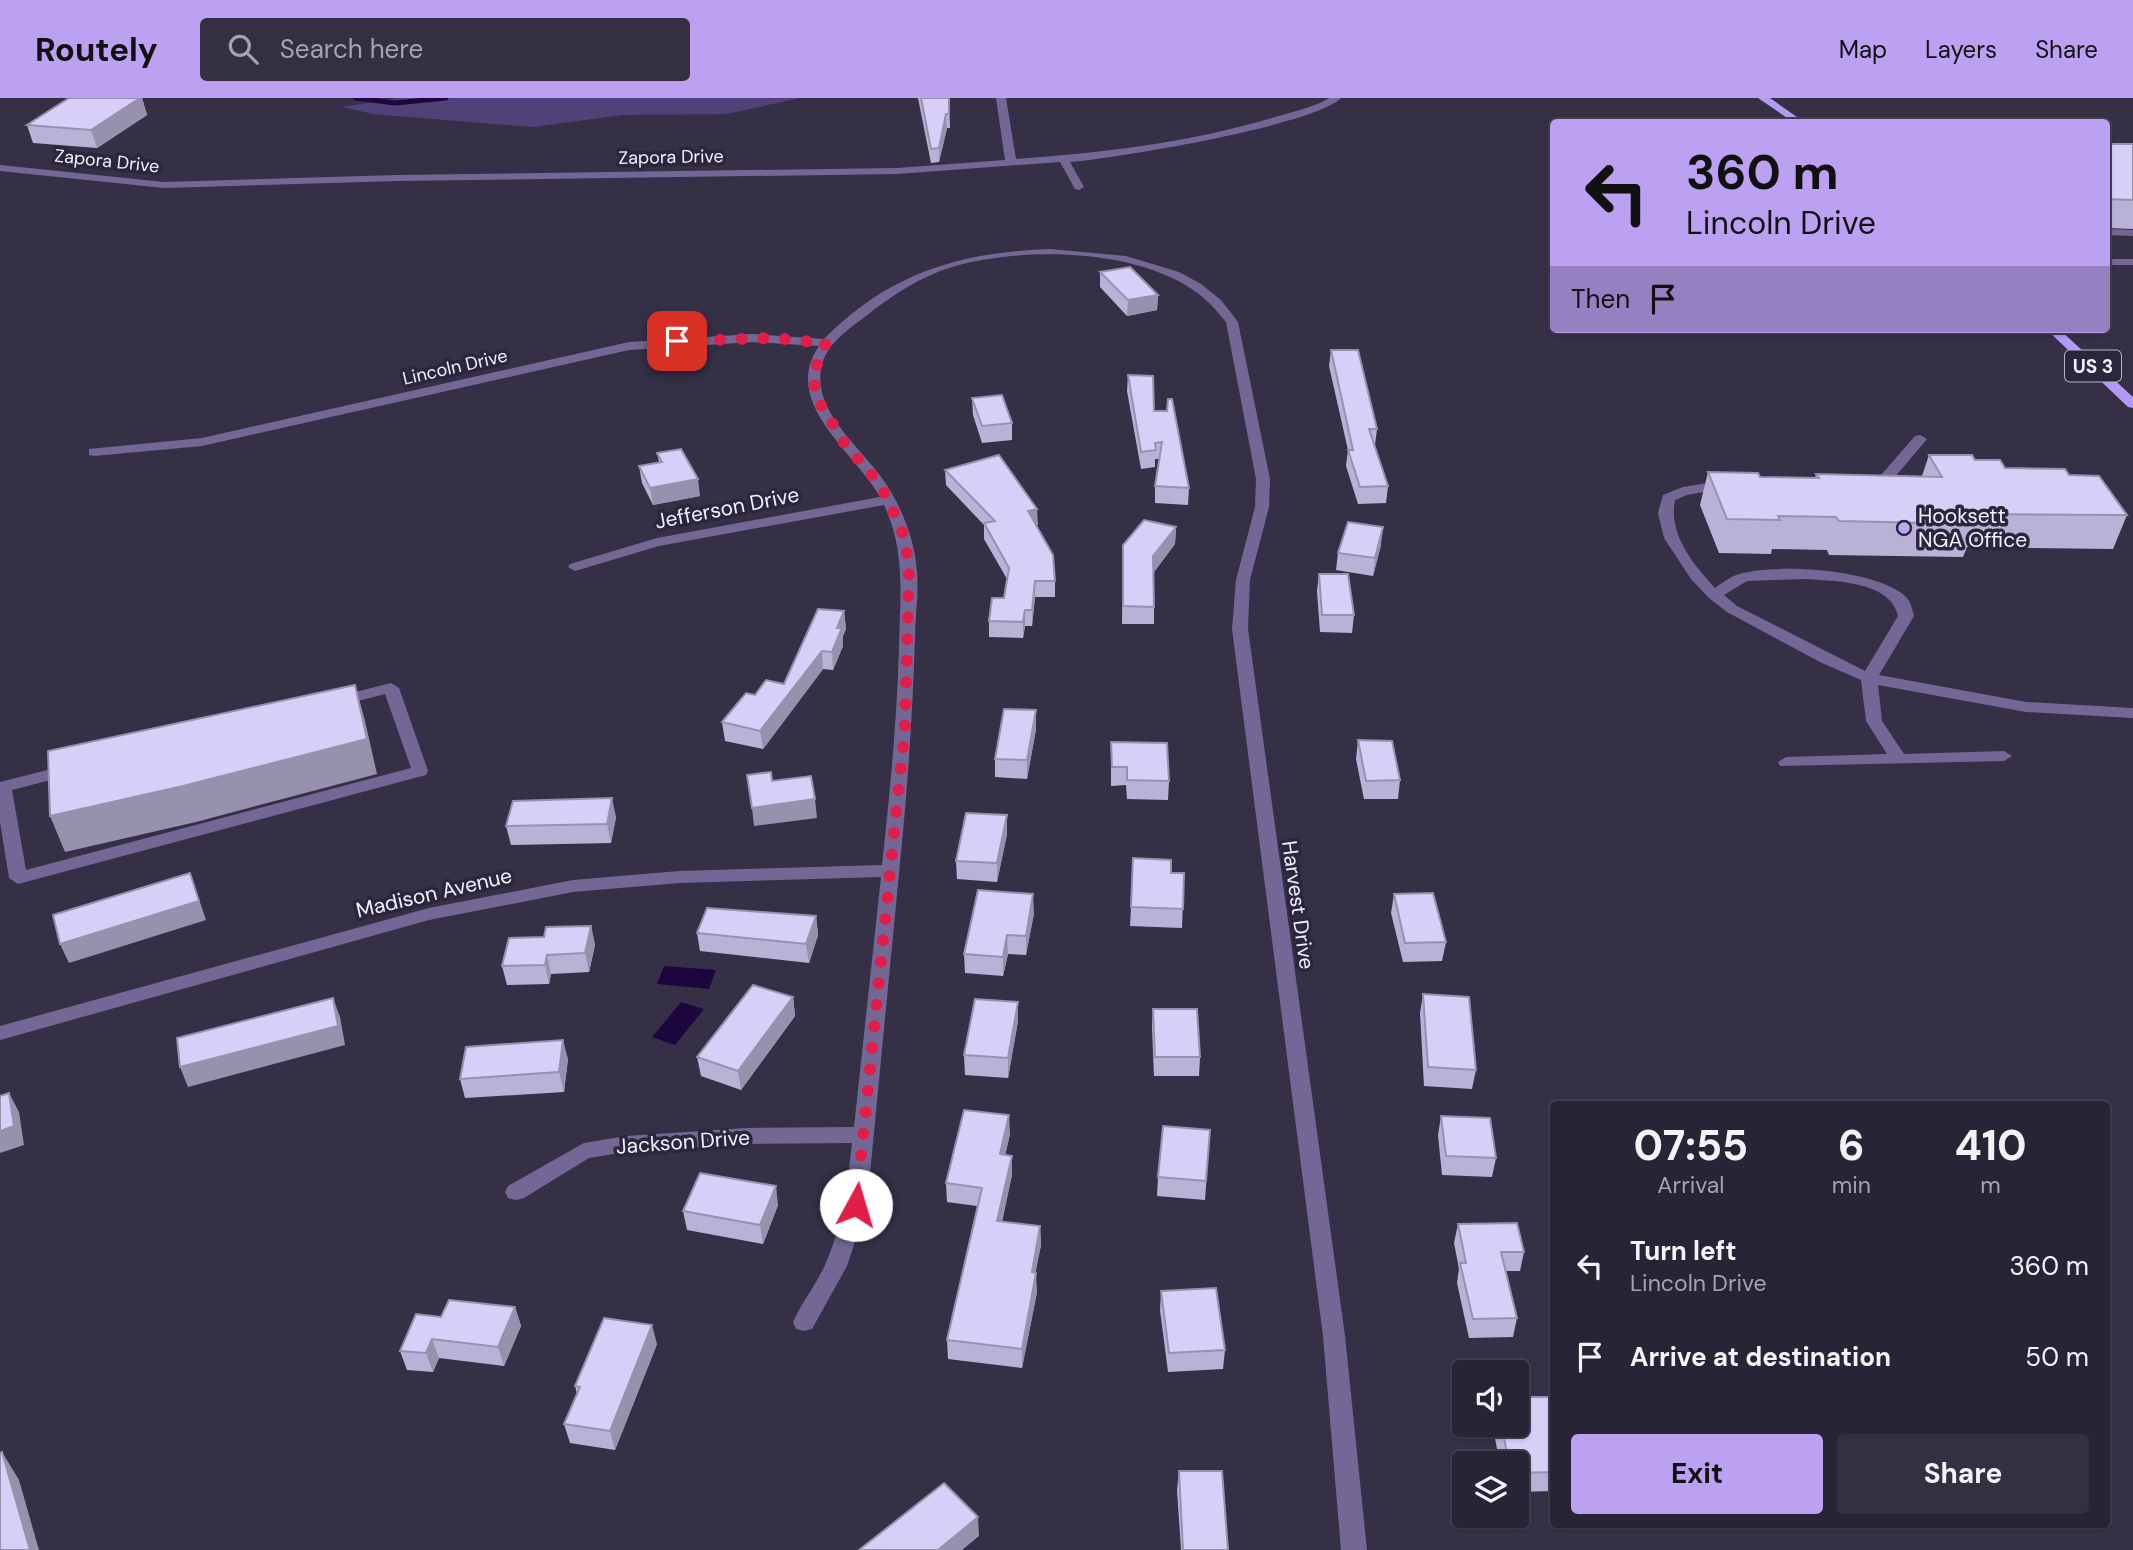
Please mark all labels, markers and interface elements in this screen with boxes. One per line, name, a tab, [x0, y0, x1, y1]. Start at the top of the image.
search box	[200, 18, 690, 81]
text: Routely	[35, 28, 158, 71]
icon: search	[224, 30, 262, 68]
text: Search here	[280, 32, 423, 66]
text: Map	[1839, 34, 1887, 65]
text: Layers	[1925, 34, 1997, 65]
text: Share	[2035, 34, 2098, 65]
text: 360 m	[1686, 140, 1839, 204]
street label: Zapora Drive	[53, 144, 161, 178]
street label: Zapora Drive	[618, 144, 724, 170]
icon: left	[1571, 147, 1662, 238]
text: Lincoln Drive	[1686, 202, 1876, 244]
icon: arrive	[1644, 280, 1682, 318]
text: Then	[1571, 282, 1630, 316]
pin	[647, 311, 707, 371]
icon: arrive	[658, 322, 696, 360]
street label: Lincoln Drive	[400, 343, 510, 391]
road number: US 3	[2065, 350, 2121, 382]
street label: Jefferson Drive	[652, 480, 802, 536]
place label: Hooksett NGA Office	[1918, 502, 2027, 554]
marker: Hooksett NGA Office	[1896, 520, 1912, 536]
street label: Harvest Drive	[1275, 839, 1321, 971]
street label: Madison Avenue	[353, 861, 515, 925]
text: 07:55	[1633, 1118, 1748, 1173]
text: 6	[1838, 1118, 1865, 1173]
text: 410	[1954, 1118, 2027, 1173]
street label: Jackson Drive	[615, 1123, 751, 1161]
position arrow	[819, 1168, 893, 1242]
text: Arrival	[1657, 1170, 1724, 1200]
text: min	[1832, 1170, 1871, 1200]
text: m	[1980, 1170, 2001, 1200]
text: Turn left	[1630, 1234, 1737, 1268]
icon: left	[1571, 1247, 1609, 1285]
text: 360 m	[2009, 1249, 2089, 1283]
text: Lincoln Drive	[1630, 1268, 1767, 1298]
icon: arrive	[1571, 1338, 1609, 1376]
text: Arrive at destination	[1630, 1340, 1891, 1374]
text: 50 m	[2025, 1340, 2089, 1374]
map controls	[1452, 1360, 1529, 1528]
button: sound	[1452, 1360, 1529, 1437]
button: Exit	[1571, 1434, 1823, 1514]
button: Share	[1837, 1434, 2089, 1514]
button: layers	[1452, 1451, 1529, 1528]

